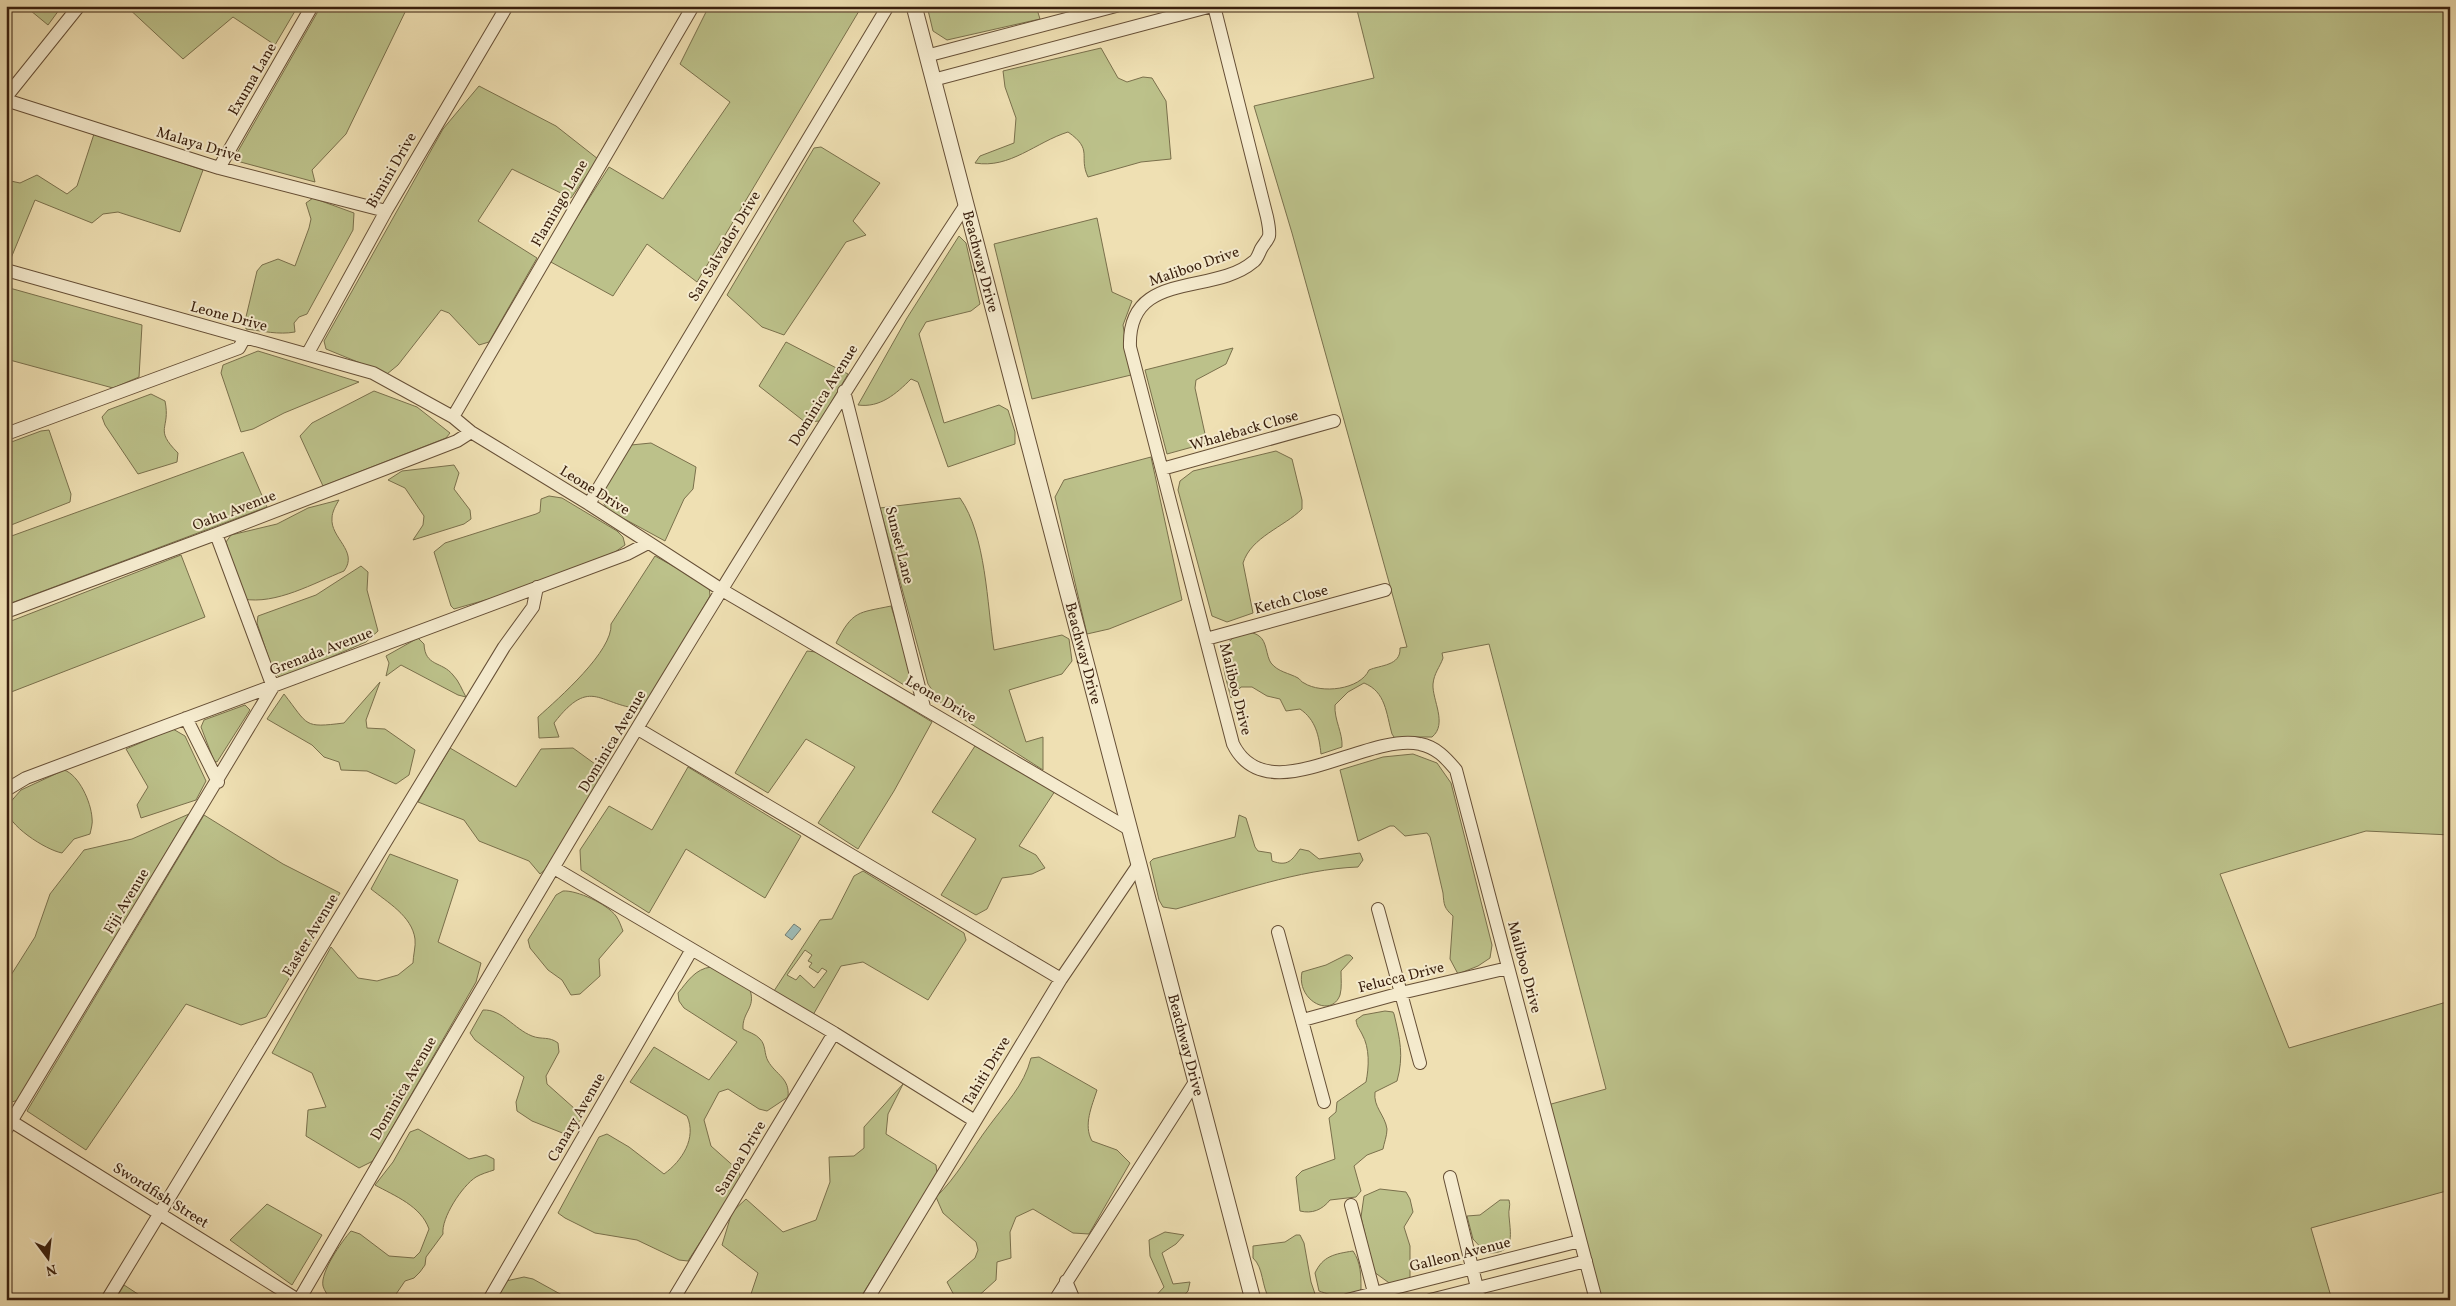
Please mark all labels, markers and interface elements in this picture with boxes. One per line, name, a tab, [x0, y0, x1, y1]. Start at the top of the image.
street label: Exuma Lane	[224, 39, 283, 120]
street label: Malaya Drive	[153, 123, 244, 168]
street label: Bimini Drive	[362, 129, 423, 213]
street label: Flamingo Lane	[527, 156, 594, 251]
street label: San Salvador Drive	[684, 187, 767, 306]
street label: Beachway Drive	[956, 208, 1003, 315]
street label: Maliboo Drive	[1147, 242, 1242, 293]
street label: Leone Drive	[188, 297, 270, 338]
street label: Dominica Avenue	[785, 341, 864, 451]
street label: Whaleback Close	[1188, 406, 1301, 457]
street label: Leone Drive	[555, 461, 633, 521]
street label: Oahu Avenue	[190, 486, 279, 537]
street label: Sunset Lane	[879, 504, 918, 586]
street label: Ketch Close	[1252, 580, 1331, 620]
street label: Beachway Drive	[1059, 600, 1106, 707]
street label: Grenada Avenue	[267, 623, 376, 682]
street label: Maliboo Drive	[1213, 641, 1256, 738]
street label: Leone Drive	[901, 671, 980, 729]
street label: Dominica Avenue	[574, 686, 652, 797]
street label: Fiji Avenue	[99, 865, 155, 939]
street label: Easter Avenue	[278, 890, 344, 981]
street label: Maliboo Drive	[1501, 919, 1546, 1016]
street label: Felucca Drive	[1356, 958, 1447, 999]
street label: Beachway Drive	[1161, 992, 1208, 1099]
street label: Dominica Avenue	[366, 1033, 443, 1144]
street label: Tahiti Drive	[958, 1033, 1016, 1111]
street label: Canary Avenue	[543, 1069, 611, 1166]
street label: Samoa Drive	[711, 1117, 772, 1200]
street label: Swordfish Street	[108, 1158, 212, 1234]
street label: Galleon Avenue	[1408, 1233, 1513, 1278]
north arrow	[22, 1234, 72, 1284]
text: N	[44, 1259, 58, 1280]

